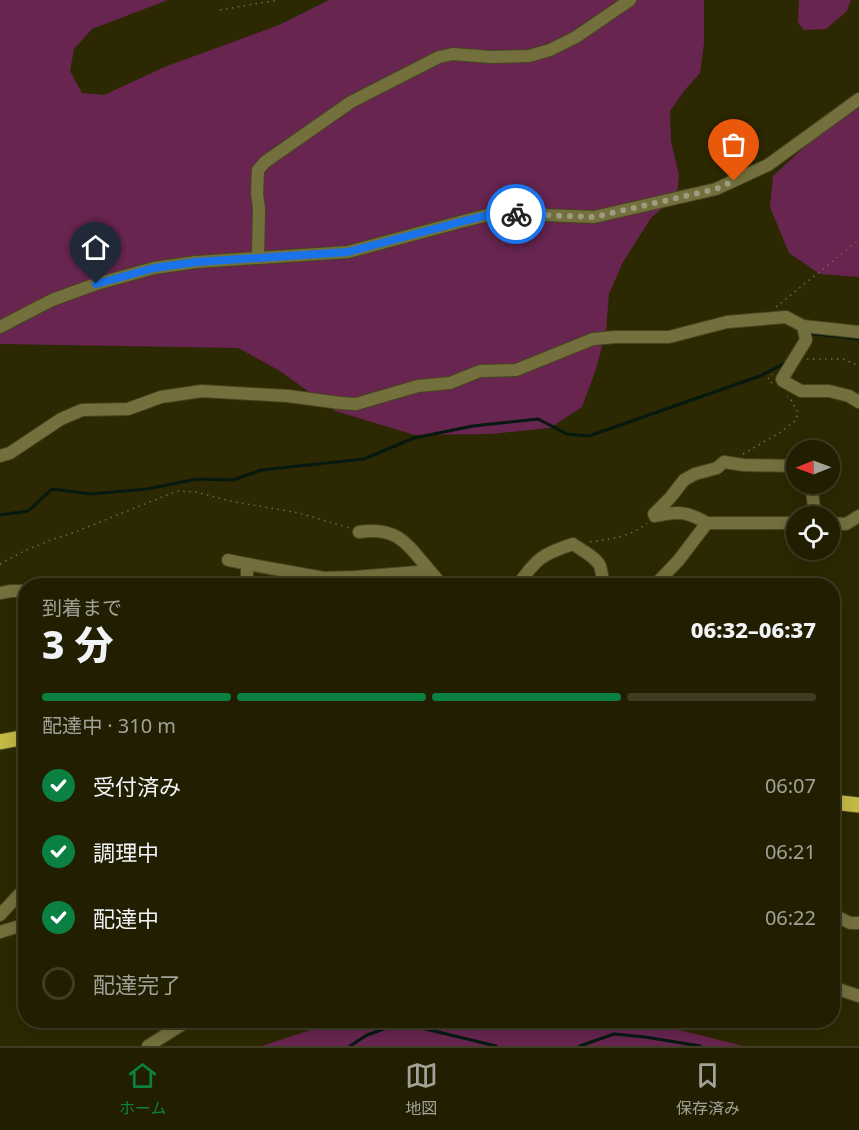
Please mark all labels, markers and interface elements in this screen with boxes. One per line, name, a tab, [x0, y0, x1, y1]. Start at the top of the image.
pin	[708, 119, 759, 181]
icon: bag	[717, 128, 750, 161]
courier	[486, 184, 546, 244]
icon: bike	[500, 198, 533, 231]
pin	[70, 222, 121, 284]
icon: home	[79, 231, 112, 264]
north arrow	[786, 440, 840, 494]
map controls	[786, 440, 840, 560]
button: locate	[786, 506, 840, 560]
text: 到着まで	[42, 594, 122, 621]
text: 06:32–06:37	[691, 614, 816, 644]
text: 3 分	[42, 617, 114, 670]
text: 配達中 · 310 m	[42, 712, 176, 739]
icon: check	[42, 769, 75, 802]
text: 受付済み	[93, 771, 181, 801]
text: 06:07	[765, 772, 816, 799]
icon: check	[42, 835, 75, 868]
text: 調理中	[93, 837, 159, 867]
text: 06:21	[765, 838, 816, 865]
icon: check	[42, 901, 75, 934]
text: 配達中	[93, 903, 159, 933]
text: 06:22	[765, 904, 816, 931]
text: 配達完了	[93, 969, 181, 999]
tab: ホーム	[119, 1059, 167, 1119]
tab: 地図	[405, 1059, 438, 1119]
tab: 保存済み	[676, 1059, 740, 1119]

